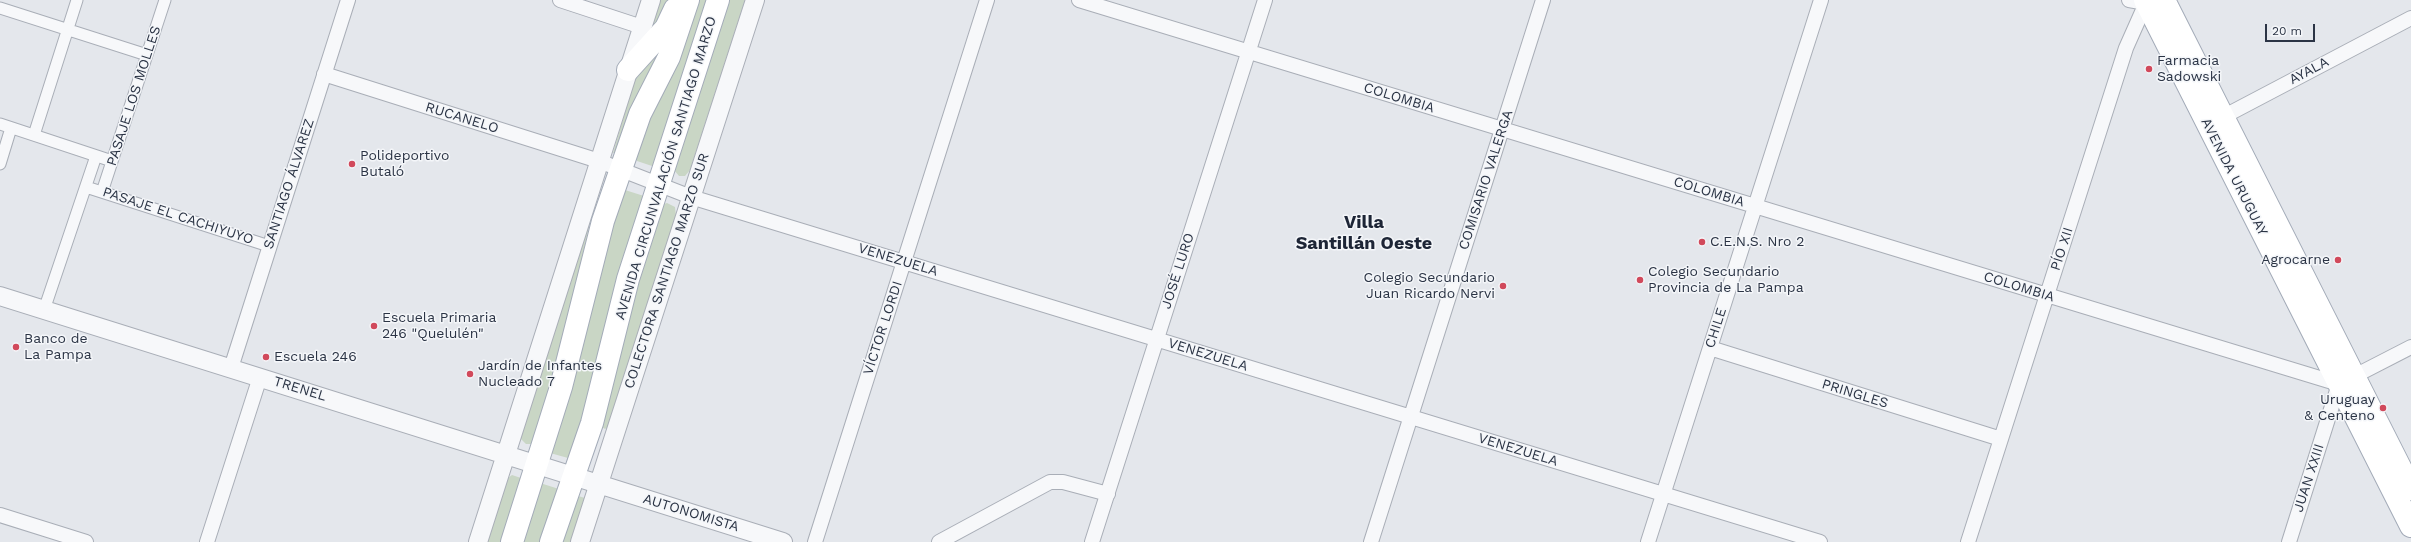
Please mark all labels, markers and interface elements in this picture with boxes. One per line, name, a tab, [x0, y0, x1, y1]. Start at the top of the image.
street label: AVENIDA CIRCUNVALACIÓN SANTIAGO MARZO	[612, 14, 720, 322]
scale bar	[2267, 16, 2317, 42]
street label: PASAJE LOS MOLLES	[103, 24, 165, 168]
text: 20 m	[2272, 24, 2302, 38]
place label: Farmacia Sadowski	[2157, 53, 2221, 86]
street label: AYALA	[2286, 54, 2332, 88]
marker: Farmacia Sadowski	[2144, 64, 2154, 74]
street label: COLOMBIA	[1362, 79, 1436, 117]
street label: RUCANELO	[423, 99, 501, 137]
street label: COMISARIO VALERGA	[1455, 108, 1517, 252]
street label: AVENIDA URUGUAY	[2197, 115, 2271, 239]
street label: SANTIAGO ÁLVAREZ	[260, 117, 318, 251]
place label: Polideportivo Butaló	[360, 148, 449, 180]
street label: COLECTORA SANTIAGO MARZO SUR	[621, 151, 713, 391]
marker: Polideportivo Butaló	[347, 159, 357, 169]
street label: COLOMBIA	[1672, 173, 1746, 211]
street label: PASAJE EL CACHIYUYO	[101, 184, 255, 248]
district label: Villa Santillán Oeste	[1296, 212, 1432, 254]
street label: PÍO XII	[2047, 225, 2077, 273]
street label: JOSÉ LURO	[1158, 231, 1198, 311]
place label: C.E.N.S. Nro 2	[1710, 234, 1804, 250]
marker: C.E.N.S. Nro 2	[1697, 237, 1707, 247]
street label: VENEZUELA	[856, 240, 940, 280]
place label: Agrocarne	[2261, 252, 2330, 268]
marker: Agrocarne	[2333, 255, 2343, 265]
place label: Colegio Secundario Provincia de La Pampa	[1648, 264, 1804, 296]
street label: COLOMBIA	[1982, 268, 2056, 306]
place label: Colegio Secundario Juan Ricardo Nervi	[1364, 270, 1495, 302]
marker: Colegio Secundario Provincia de La Pampa	[1635, 275, 1645, 285]
street label: VÍCTOR LORDI	[860, 279, 906, 377]
marker: Colegio Secundario Juan Ricardo Nervi	[1498, 281, 1508, 291]
street label: CHILE	[1702, 306, 1730, 350]
place label: Escuela Primaria 246 "Quelulén"	[382, 310, 496, 342]
marker: Escuela Primaria 246 "Quelulén"	[369, 321, 379, 331]
place label: Banco de La Pampa	[24, 331, 92, 364]
street label: VENEZUELA	[1166, 335, 1250, 375]
marker: Banco de La Pampa	[11, 342, 21, 352]
place label: Escuela 246	[274, 349, 357, 365]
marker: Escuela 246	[261, 352, 271, 362]
place label: Jardín de Infantes Nucleado 7	[478, 358, 602, 390]
marker: Jardín de Infantes Nucleado 7	[465, 369, 475, 379]
street label: TRENEL	[272, 373, 328, 405]
street label: PRINGLES	[1820, 376, 1890, 412]
place label: Uruguay & Centeno	[2304, 392, 2375, 424]
marker: Uruguay & Centeno	[2378, 403, 2388, 413]
street label: VENEZUELA	[1476, 430, 1560, 470]
street label: JUAN XXIII	[2290, 442, 2328, 514]
street label: AUTONOMISTA	[641, 490, 741, 536]

